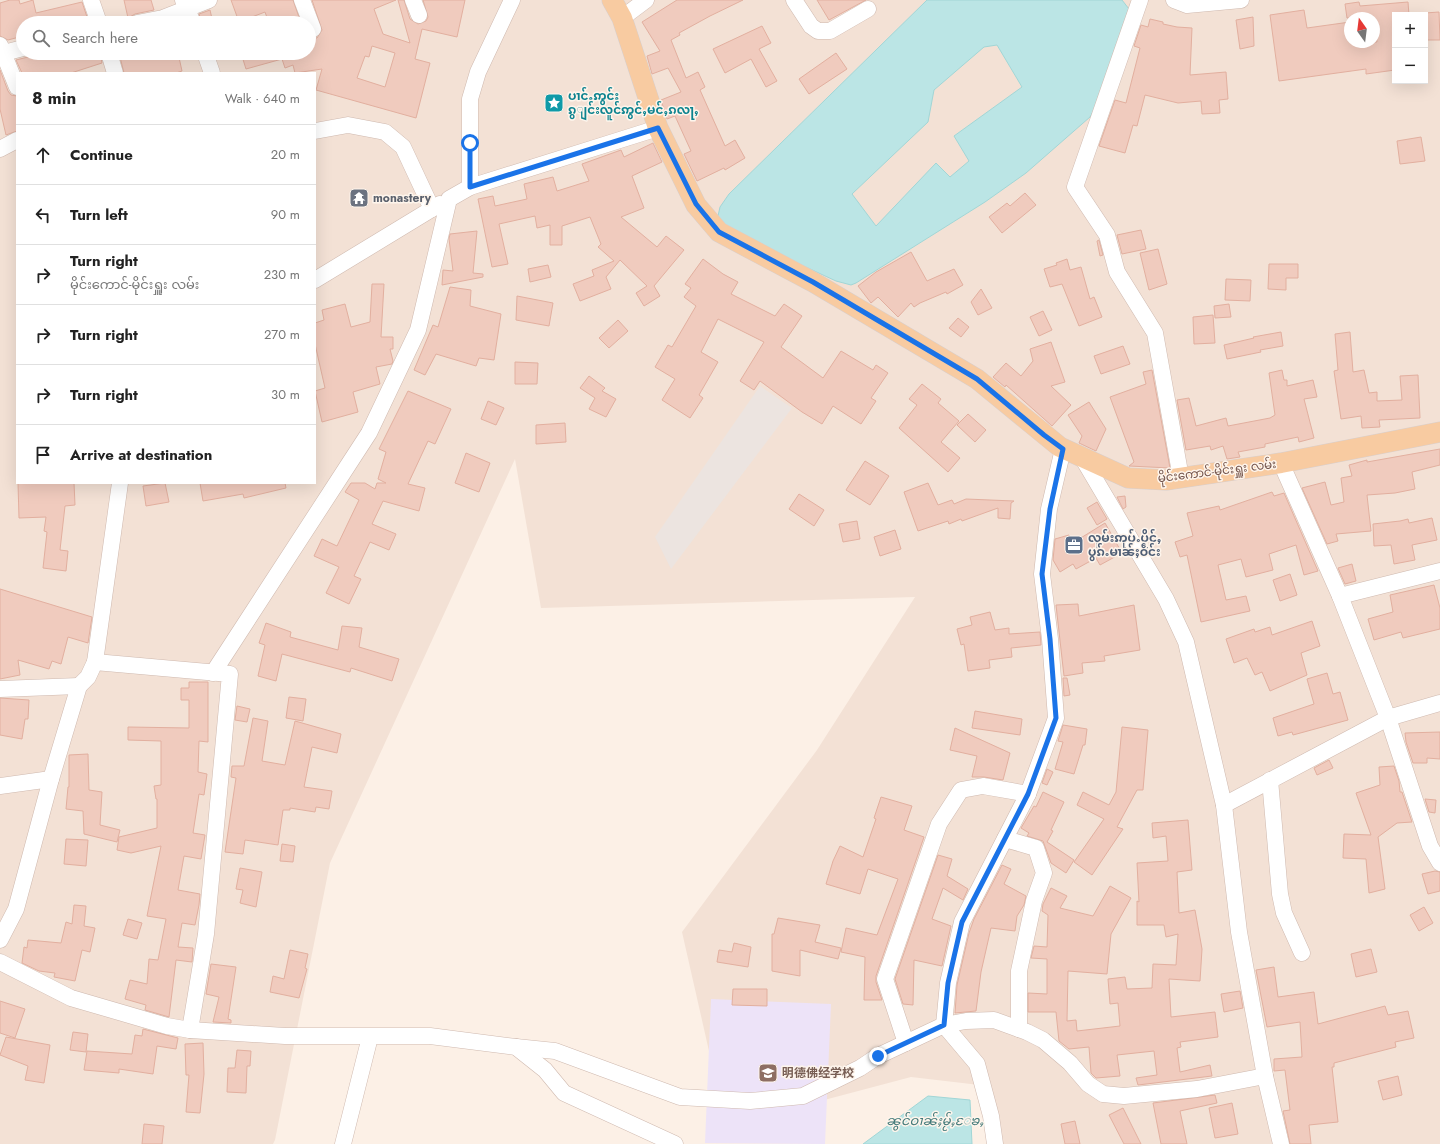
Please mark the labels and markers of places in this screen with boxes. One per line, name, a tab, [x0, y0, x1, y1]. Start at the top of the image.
place label: ပၢင်ႇဢွင်ႈ ၵွျင်းလူင်ဢွင်ႇမင်ႇၵလႃႇ	[568, 86, 699, 121]
place icon: ပၢင်ႇဢွင်ႈ ၵွျင်းလူင်ဢွင်ႇမင်ႇၵလႃႇ	[543, 92, 565, 114]
temple icon: monastery	[348, 187, 370, 209]
place label: monastery	[373, 189, 432, 207]
place label: လုမ်းဢုပ်ႉပိူင်ႇ ပွၵ်ႉမၢၼ်ႈဝဵင်း	[1088, 528, 1162, 562]
office icon: လုမ်းဢုပ်ႉပိူင်ႇ ပွၵ်ႉမၢၼ်ႈဝဵင်း	[1063, 534, 1085, 556]
school or university icon: 明德佛经学校	[757, 1062, 779, 1084]
place label: 明德佛经学校	[782, 1064, 854, 1082]

